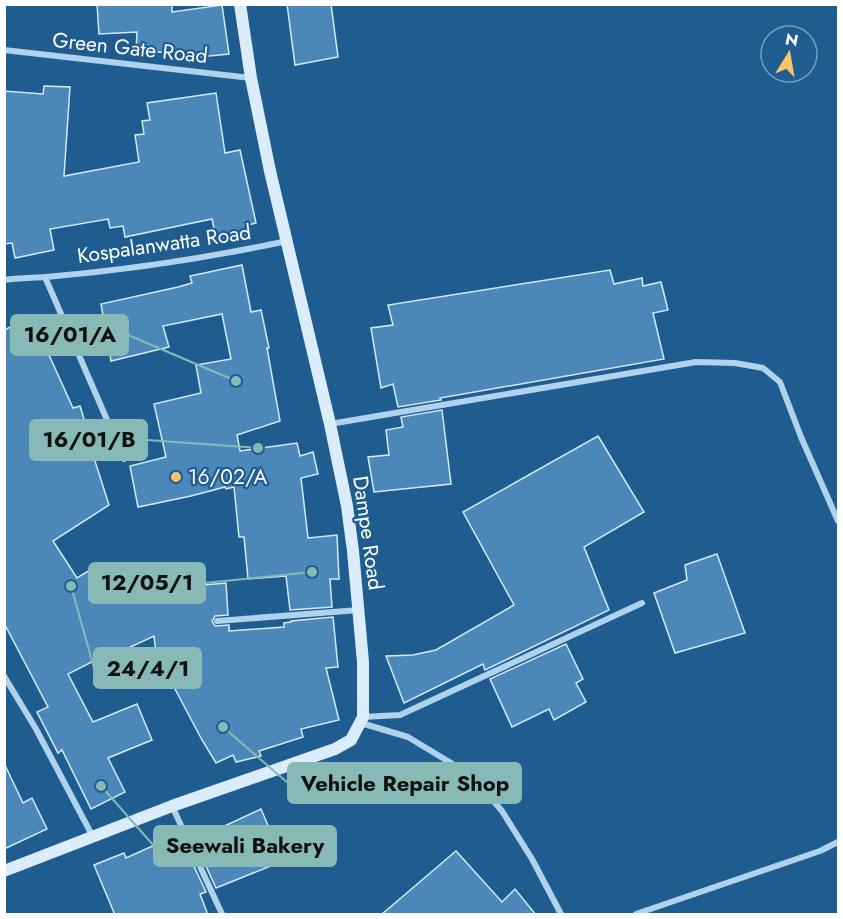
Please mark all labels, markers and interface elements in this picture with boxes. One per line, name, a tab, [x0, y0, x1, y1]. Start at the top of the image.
north arrow	[759, 24, 819, 84]
street label: Green Gate Road	[51, 25, 209, 71]
text: N	[783, 27, 800, 52]
street label: Kospalanwatta Road	[75, 217, 253, 271]
callout: 16/01/A	[11, 315, 128, 355]
text: 16/01/A	[24, 318, 117, 350]
callout: 16/01/B	[30, 420, 147, 460]
text: 16/01/B	[42, 423, 136, 455]
place label: 16/02/A	[188, 462, 268, 492]
marker: 16/02/A	[169, 470, 183, 484]
street label: Dampe Road	[345, 474, 391, 592]
callout: 12/05/1	[89, 563, 205, 603]
text: 12/05/1	[101, 566, 193, 598]
callout: 24/4/1	[94, 648, 201, 688]
text: 24/4/1	[106, 652, 190, 684]
callout: Vehicle Repair Shop	[288, 763, 521, 803]
text: Vehicle Repair Shop	[300, 767, 509, 799]
callout: Seewali Bakery	[154, 826, 336, 866]
text: Seewali Bakery	[166, 829, 325, 861]

